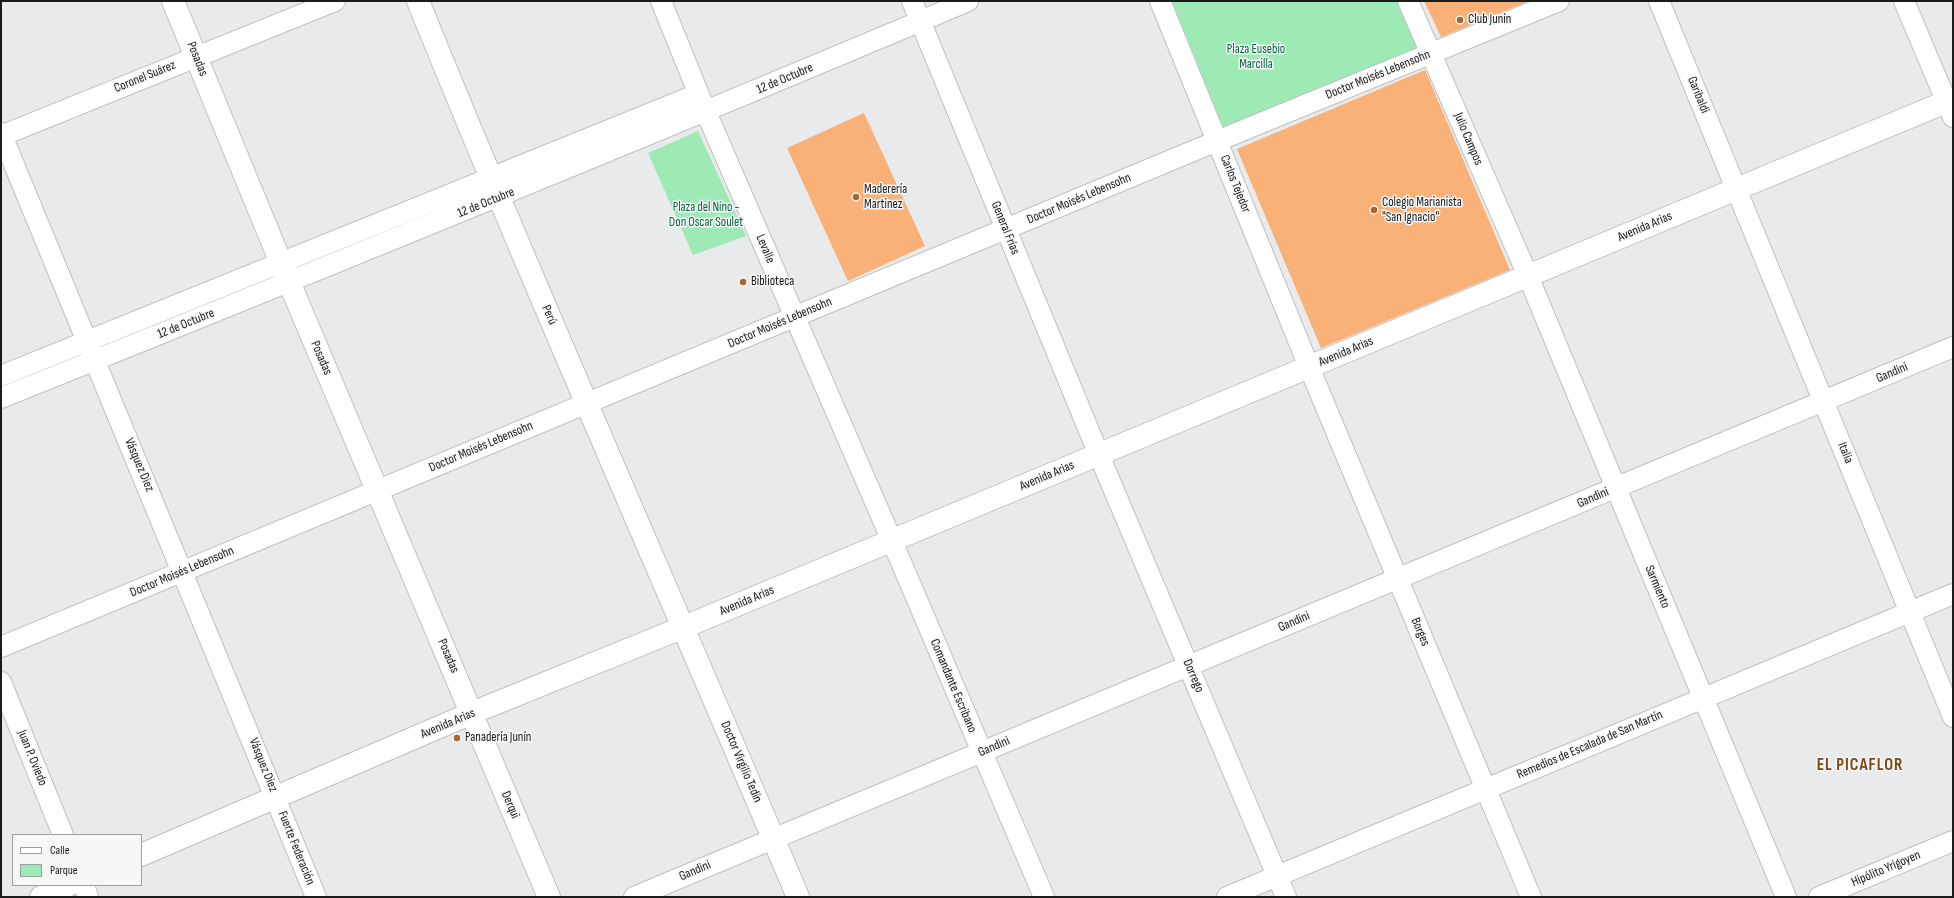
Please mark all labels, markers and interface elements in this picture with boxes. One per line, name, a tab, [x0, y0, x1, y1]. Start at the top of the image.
place label: Club Junín	[1468, 12, 1511, 28]
marker: Club Junín	[1455, 15, 1465, 25]
street label: Posadas	[183, 40, 211, 78]
park label: Plaza Eusebio Marcilla	[1227, 42, 1285, 73]
street label: Doctor Moisés Lebensohn	[1323, 47, 1433, 103]
street label: Coronel Suárez	[112, 58, 178, 96]
street label: 12 de Octubre	[754, 60, 816, 98]
street label: Garibaldi	[1684, 74, 1712, 116]
street label: Julio Campos	[1450, 110, 1486, 168]
street label: Carlos Tejedor	[1216, 153, 1254, 215]
street label: Doctor Moisés Lebensohn	[1025, 170, 1133, 228]
place label: Maderería Martinez	[864, 182, 907, 213]
street label: 12 de Octubre	[455, 185, 517, 221]
marker: Maderería Martinez	[851, 192, 861, 202]
place label: Colegio Marianista "San Ignacio"	[1382, 195, 1462, 226]
street label: General Frías	[987, 199, 1023, 257]
park label: Plaza del Nino - Don Oscar Soulet	[669, 200, 743, 231]
marker: Colegio Marianista "San Ignacio"	[1369, 205, 1379, 215]
street label: Avenida Arias	[1615, 209, 1675, 245]
street label: Levalle	[752, 232, 778, 266]
place label: Biblioteca	[751, 274, 794, 290]
marker: Biblioteca	[738, 277, 748, 287]
street label: Doctor Moisés Lebensohn	[726, 294, 834, 352]
street label: Perú	[538, 303, 560, 327]
street label: 12 de Octubre	[155, 306, 217, 342]
street label: Avenida Arias	[1316, 334, 1376, 370]
street label: Posadas	[307, 339, 335, 377]
street label: Gandini	[1874, 359, 1910, 387]
street label: Doctor Moisés Lebensohn	[427, 418, 535, 476]
street label: Vásquez Diez	[121, 436, 157, 494]
street label: Italia	[1834, 440, 1856, 466]
street label: Avenida Arias	[1017, 458, 1077, 494]
street label: Gandini	[1575, 484, 1611, 512]
street label: Doctor Moisés Lebensohn	[128, 543, 236, 601]
street label: Sarmiento	[1641, 563, 1673, 611]
street label: Avenida Arias	[717, 583, 777, 619]
street label: Gandini	[1276, 608, 1312, 636]
street label: Borges	[1407, 615, 1433, 649]
street label: Posadas	[434, 637, 462, 675]
street label: Comandante Escribano	[926, 637, 980, 735]
street label: Dorrego	[1179, 657, 1207, 695]
street label: Avenida Arias	[418, 706, 478, 742]
street label: Remedios de Escalada de San Martín	[1515, 707, 1665, 783]
street label: Doctor Virgilio Tedín	[717, 719, 765, 805]
street label: Juan P. Oviedo	[14, 728, 50, 788]
place label: Panadería Junín	[465, 730, 531, 746]
marker: Panadería Junín	[452, 733, 462, 743]
street label: Gandini	[976, 733, 1012, 761]
street label: Vásquez Diez	[245, 736, 281, 794]
district label: EL PICAFLOR	[1817, 756, 1903, 776]
street label: Derqui	[497, 789, 523, 821]
street label: Fuerte Federación	[274, 809, 318, 887]
legend	[12, 834, 142, 886]
text: Calle	[50, 843, 70, 858]
street label: Hipólito Yrigoyen	[1849, 847, 1923, 891]
street label: Gandini	[677, 857, 713, 885]
text: Parque	[50, 863, 78, 878]

